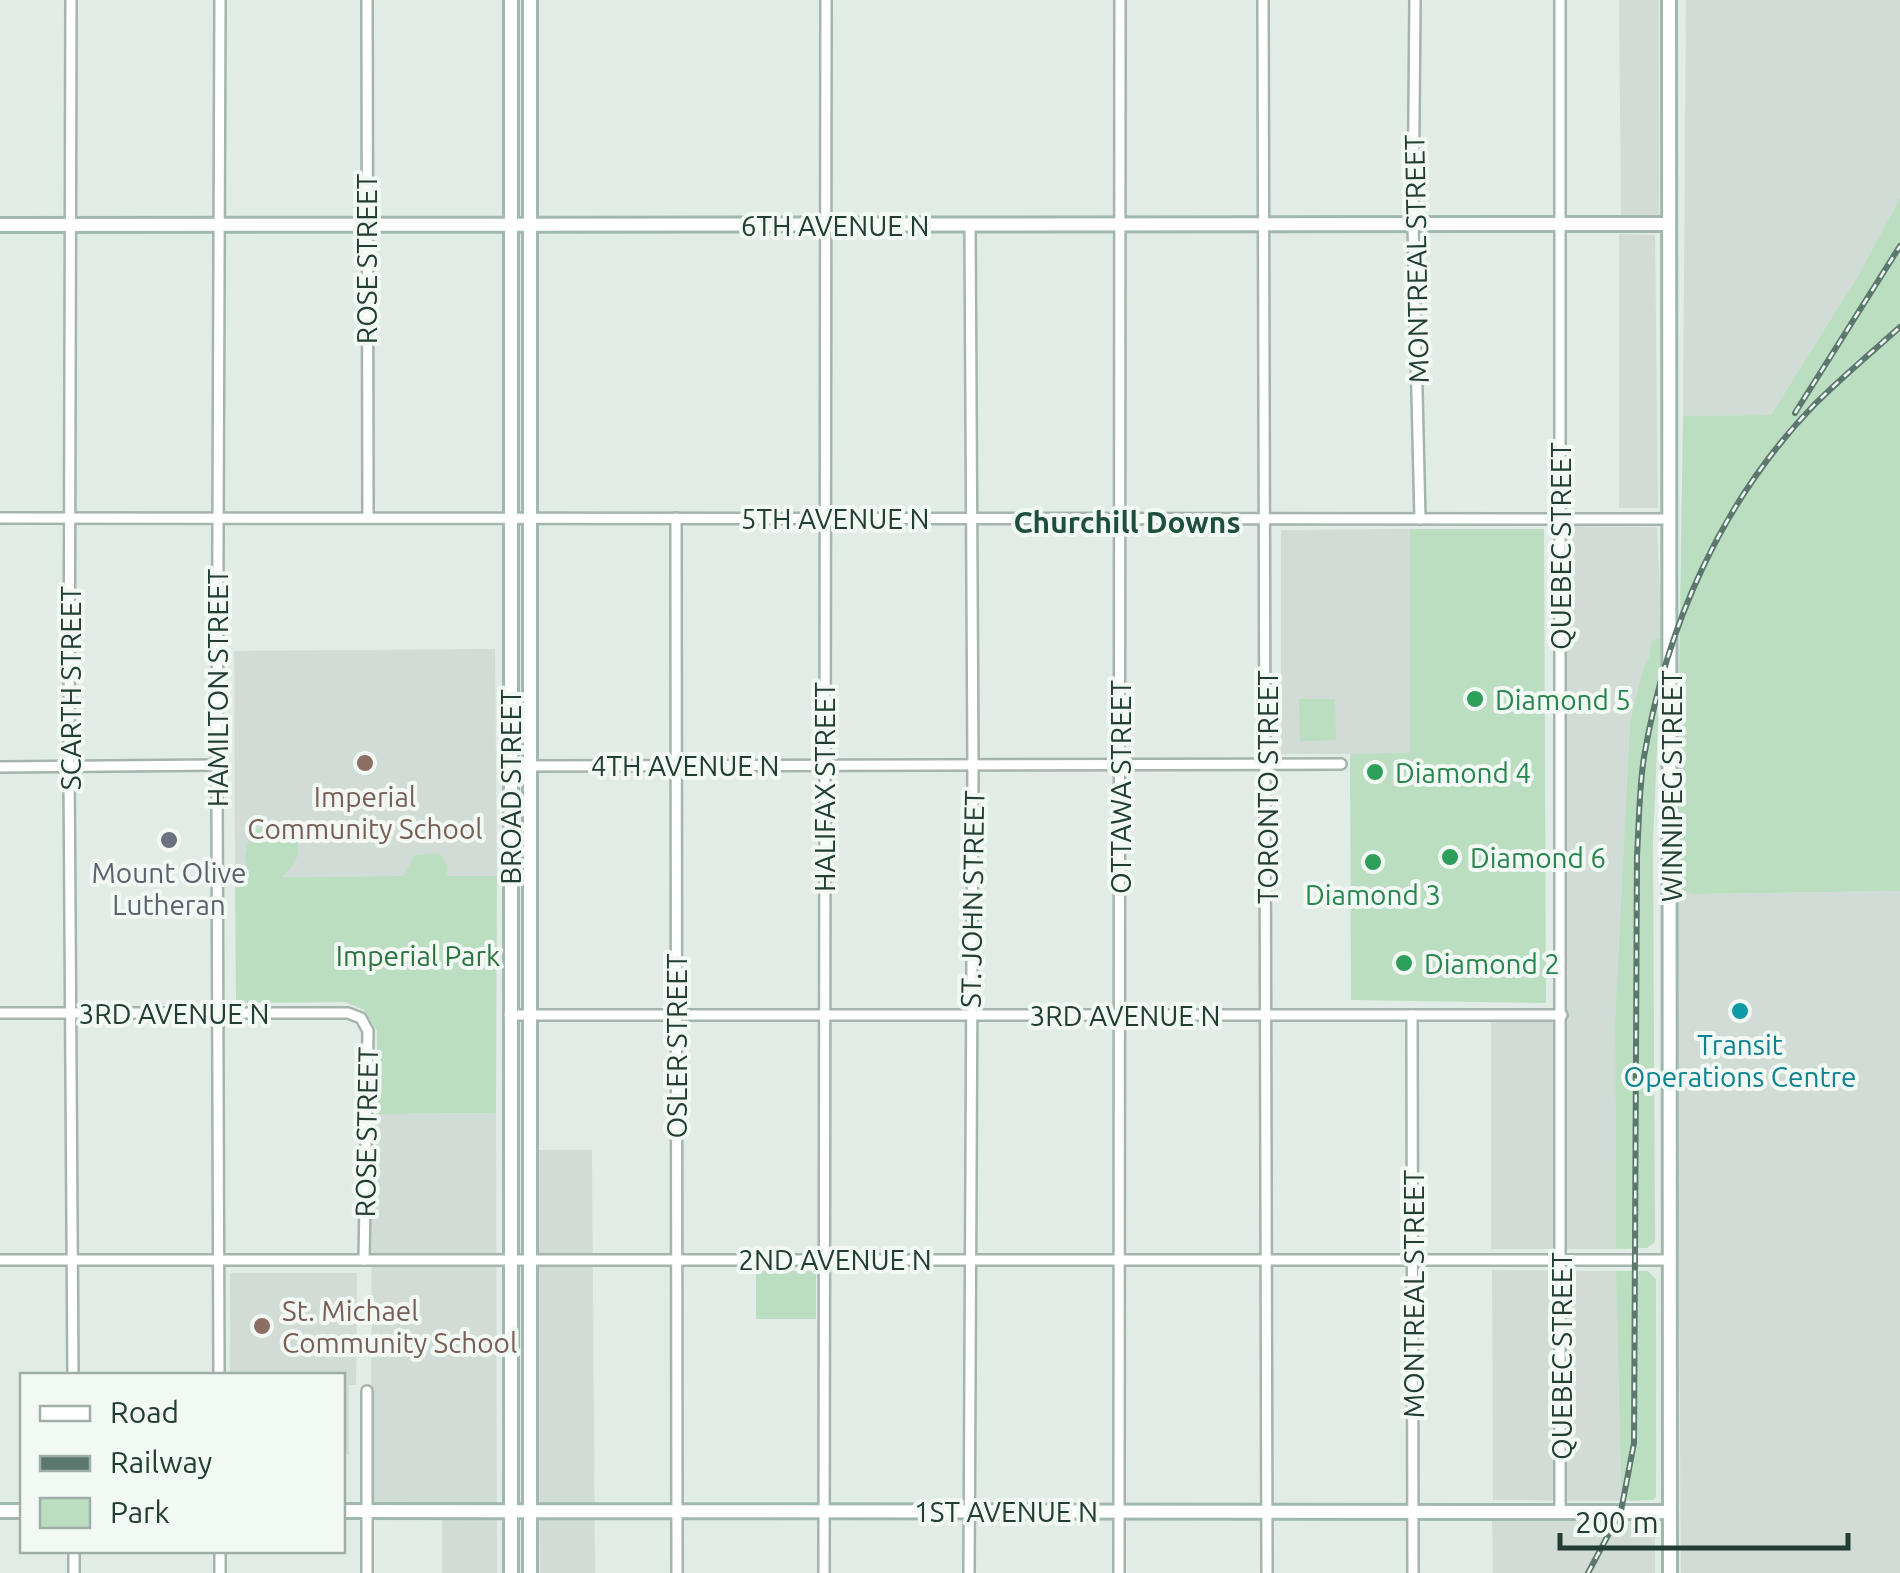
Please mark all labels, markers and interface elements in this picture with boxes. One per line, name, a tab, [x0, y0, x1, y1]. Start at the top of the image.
street label: MONTREAL STREET	[1398, 134, 1434, 384]
street label: ROSE STREET	[351, 173, 382, 344]
street label: 6TH AVENUE N	[741, 210, 929, 241]
street label: QUEBEC STREET	[1545, 442, 1576, 650]
street label: 5TH AVENUE N	[741, 503, 929, 534]
district label: Churchill Downs	[1013, 505, 1241, 539]
street label: HAMILTON STREET	[202, 568, 233, 807]
street label: SCARTH STREET	[55, 585, 86, 790]
street label: TORONTO STREET	[1252, 670, 1283, 904]
street label: WINNIPEG STREET	[1656, 670, 1687, 902]
street label: OTTAWA STREET	[1105, 679, 1136, 894]
street label: HALIFAX STREET	[809, 682, 840, 892]
place label: Diamond 5	[1495, 684, 1631, 715]
marker: Diamond 5	[1464, 688, 1486, 710]
street label: BROAD STREET	[495, 689, 526, 885]
street label: 4TH AVENUE N	[591, 750, 779, 781]
marker: Imperial Community School	[354, 752, 376, 774]
place label: Diamond 4	[1395, 757, 1531, 788]
marker: Diamond 4	[1364, 761, 1386, 783]
place label: Imperial Community School	[247, 781, 483, 844]
street label: ST. JOHN STREET	[955, 789, 989, 1008]
marker: Mount Olive Lutheran	[158, 829, 180, 851]
place label: Diamond 6	[1470, 842, 1606, 873]
marker: Diamond 6	[1439, 846, 1461, 868]
marker: Diamond 3	[1362, 851, 1384, 873]
place label: Mount Olive Lutheran	[92, 857, 246, 920]
place label: Diamond 3	[1305, 879, 1441, 910]
park label: Imperial Park	[336, 940, 500, 971]
place label: Diamond 2	[1424, 948, 1560, 979]
marker: Diamond 2	[1393, 952, 1415, 974]
street label: OSLER STREET	[661, 953, 692, 1138]
street label: 3RD AVENUE N	[79, 998, 269, 1029]
street label: 3RD AVENUE N	[1030, 1000, 1220, 1031]
marker: Transit Operations Centre	[1729, 1000, 1751, 1022]
place label: Transit Operations Centre	[1624, 1029, 1856, 1092]
street label: ROSE STREET	[349, 1046, 383, 1218]
street label: MONTREAL STREET	[1398, 1169, 1429, 1418]
street label: 2ND AVENUE N	[738, 1244, 932, 1275]
street label: QUEBEC STREET	[1546, 1252, 1577, 1460]
place label: St. Michael Community School	[282, 1295, 517, 1358]
marker: St. Michael Community School	[251, 1315, 273, 1337]
legend	[20, 1373, 345, 1553]
text: Road	[110, 1395, 179, 1429]
text: Railway	[110, 1445, 212, 1479]
scale bar	[1560, 1488, 1848, 1550]
text: Park	[110, 1495, 170, 1529]
street label: 1ST AVENUE N	[914, 1496, 1098, 1527]
text: 200 m	[1575, 1505, 1659, 1539]

